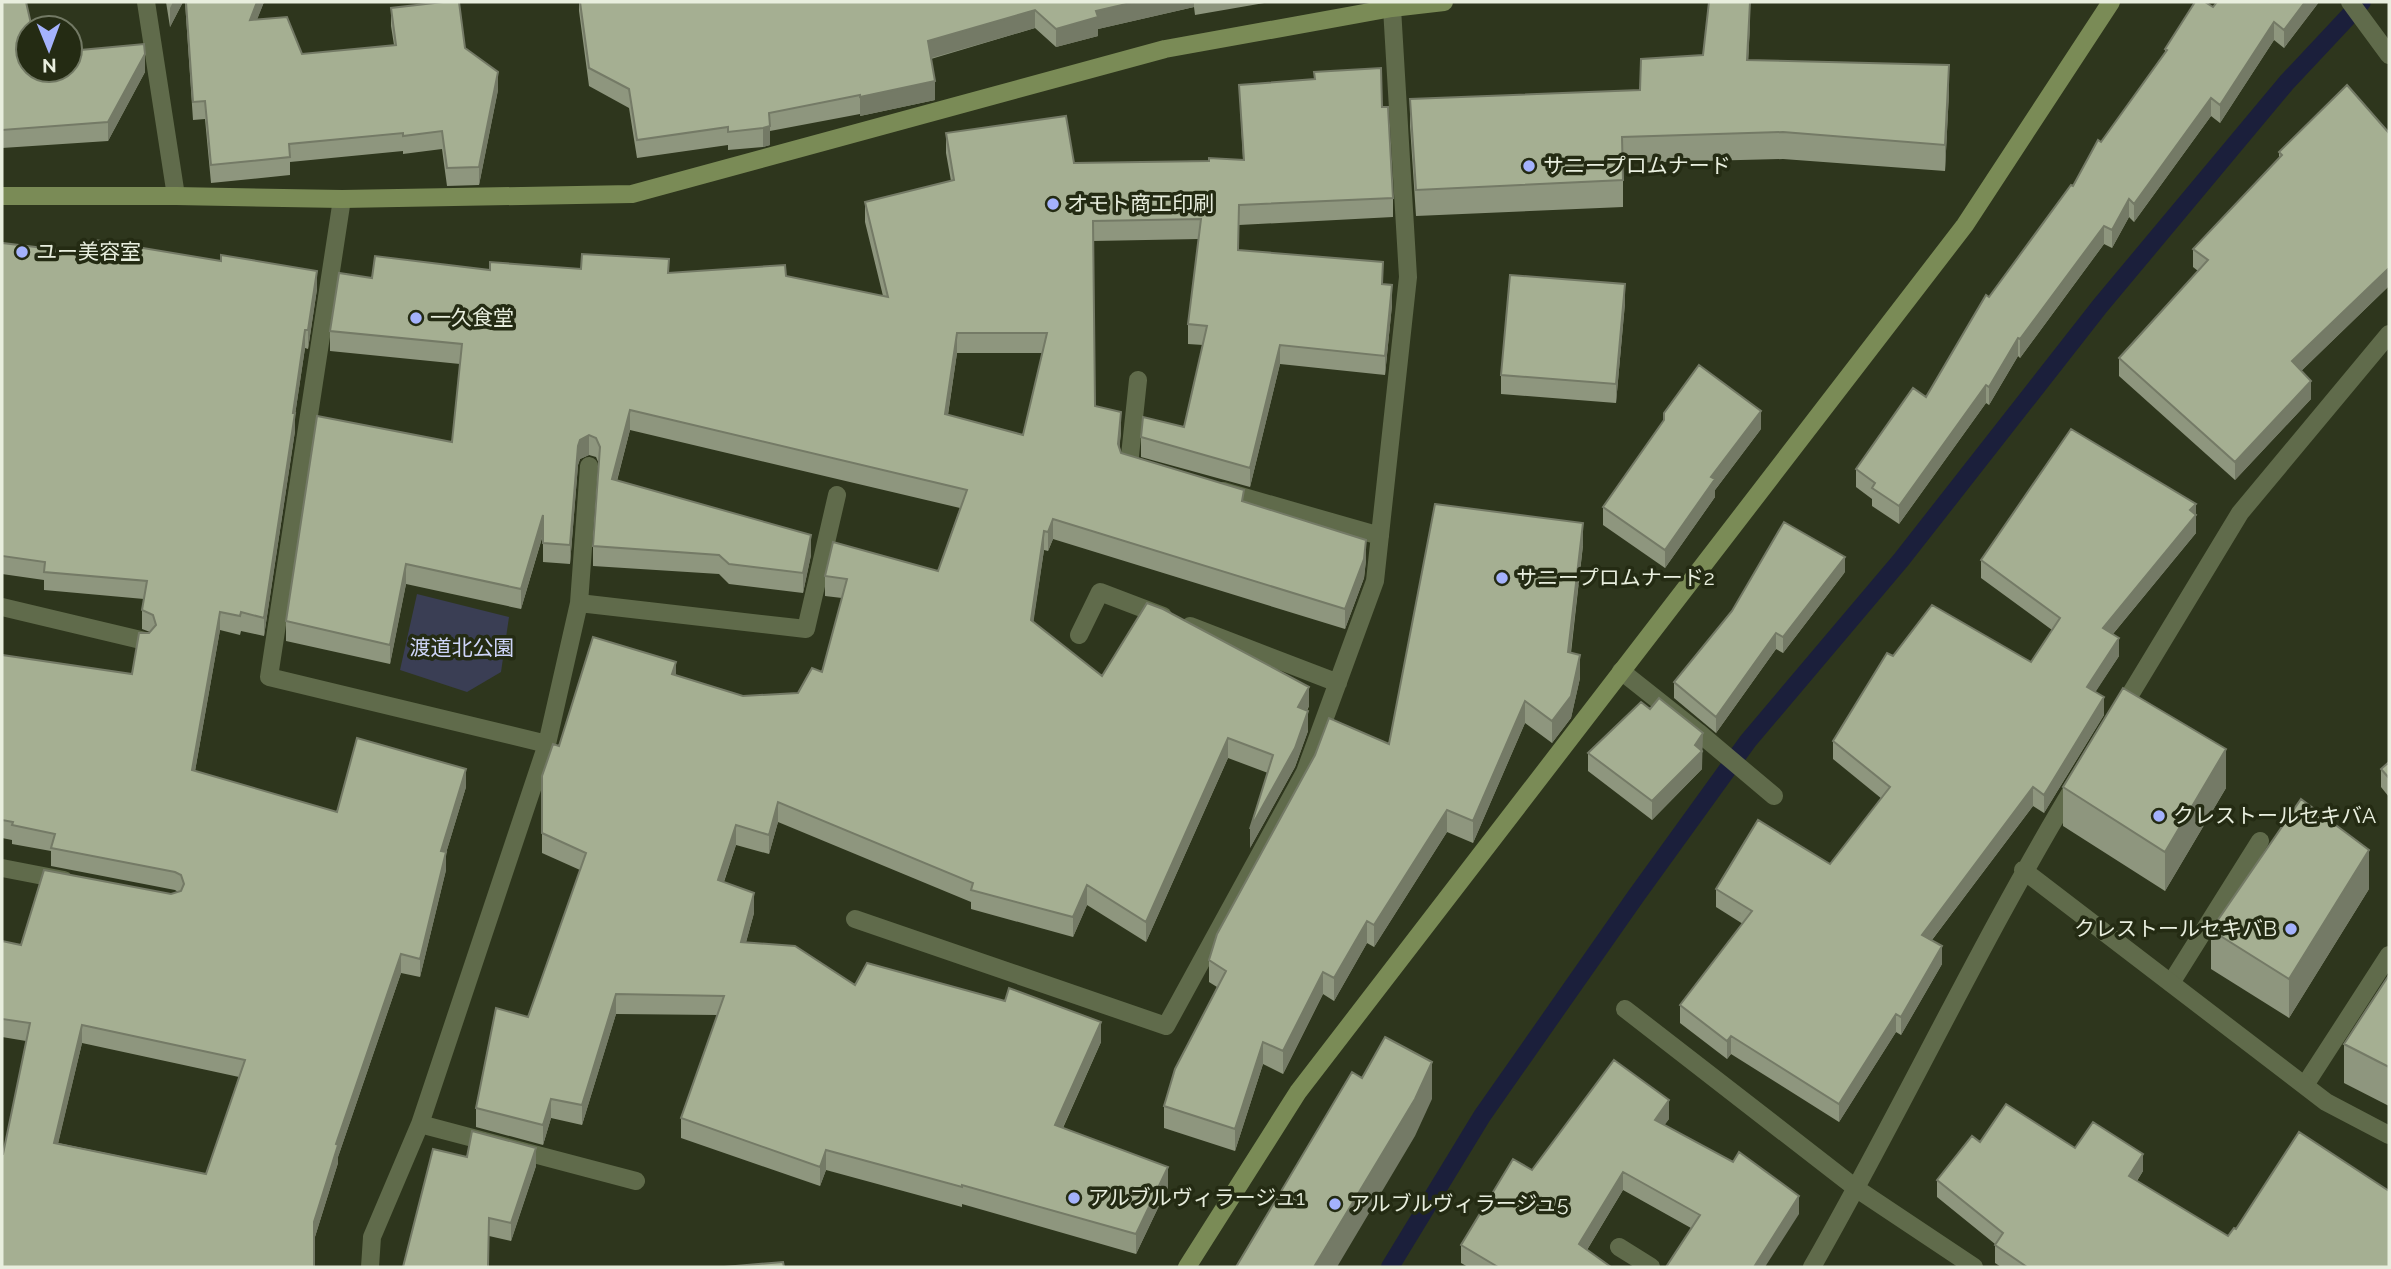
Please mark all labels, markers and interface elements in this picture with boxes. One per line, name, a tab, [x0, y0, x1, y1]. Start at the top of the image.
north arrow	[14, 14, 84, 84]
text: N	[42, 55, 57, 77]
place label: サニープロムナード	[1543, 153, 1731, 178]
marker: サニープロムナード	[1521, 158, 1537, 174]
place label: オモト商工印刷	[1067, 191, 1214, 216]
marker: オモト商工印刷	[1045, 196, 1061, 212]
place label: ユー美容室	[36, 239, 141, 264]
marker: ユー美容室	[14, 244, 30, 260]
place label: 一久食堂	[430, 305, 514, 330]
marker: 一久食堂	[408, 310, 424, 326]
place label: サニープロムナード2	[1516, 565, 1715, 590]
marker: サニープロムナード2	[1494, 570, 1510, 586]
park label: 渡道北公園	[410, 635, 515, 660]
place label: クレストールセキバA	[2173, 803, 2376, 828]
marker: クレストールセキバA	[2151, 808, 2167, 824]
place label: クレストールセキバB	[2074, 916, 2277, 941]
marker: クレストールセキバB	[2283, 921, 2299, 937]
place label: アルブルヴィラージュ1	[1088, 1185, 1305, 1210]
marker: アルブルヴィラージュ1	[1066, 1190, 1082, 1206]
place label: アルブルヴィラージュ5	[1349, 1191, 1568, 1216]
marker: アルブルヴィラージュ5	[1327, 1196, 1343, 1212]

